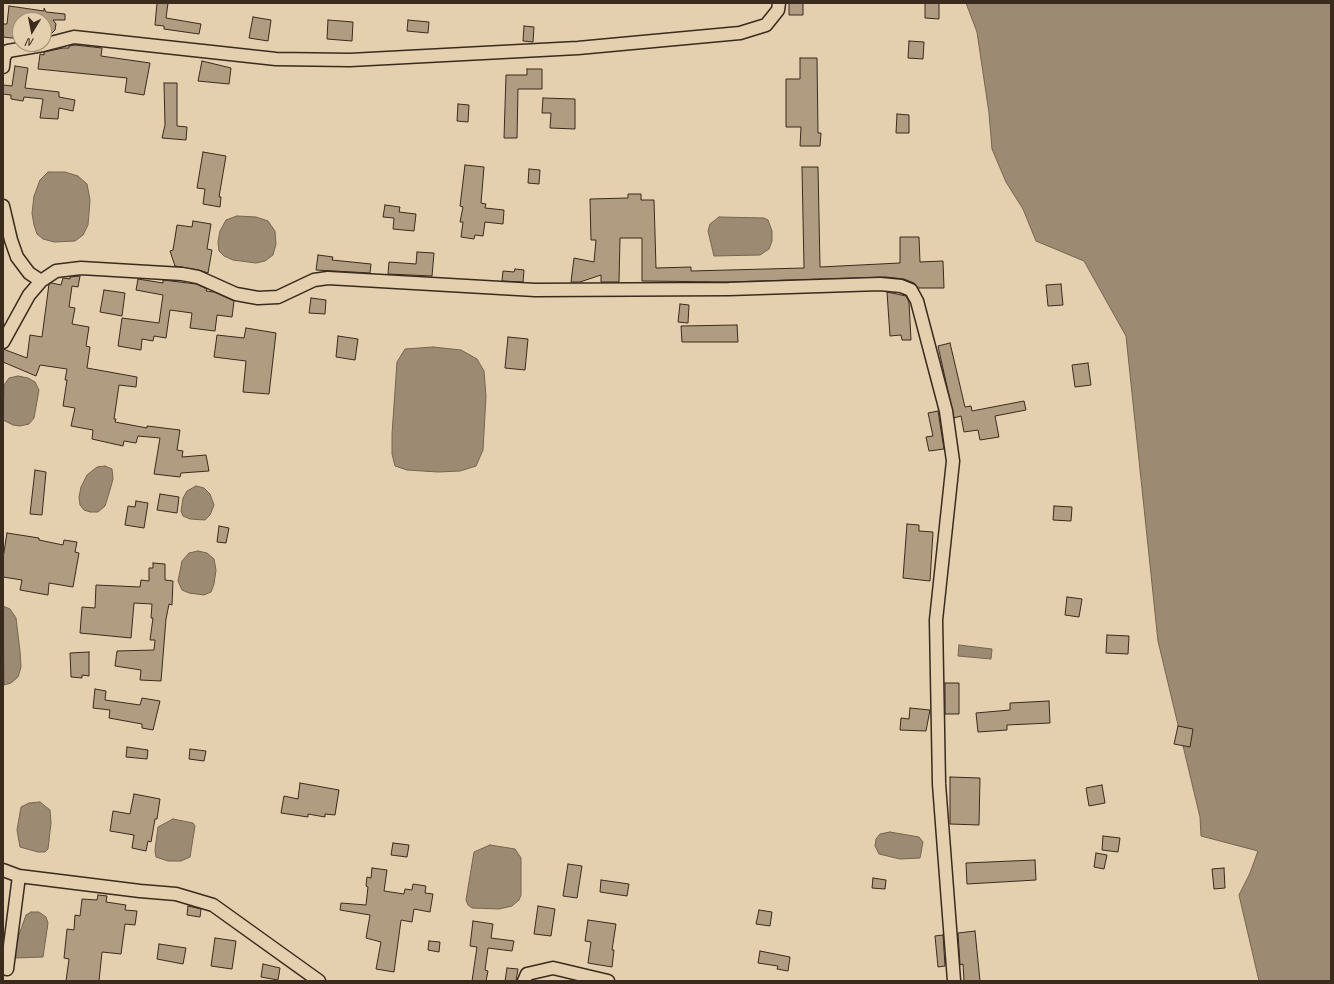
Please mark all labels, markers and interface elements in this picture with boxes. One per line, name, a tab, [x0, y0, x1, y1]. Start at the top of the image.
north arrow	[12, 12, 52, 52]
text: N	[26, 35, 35, 50]

